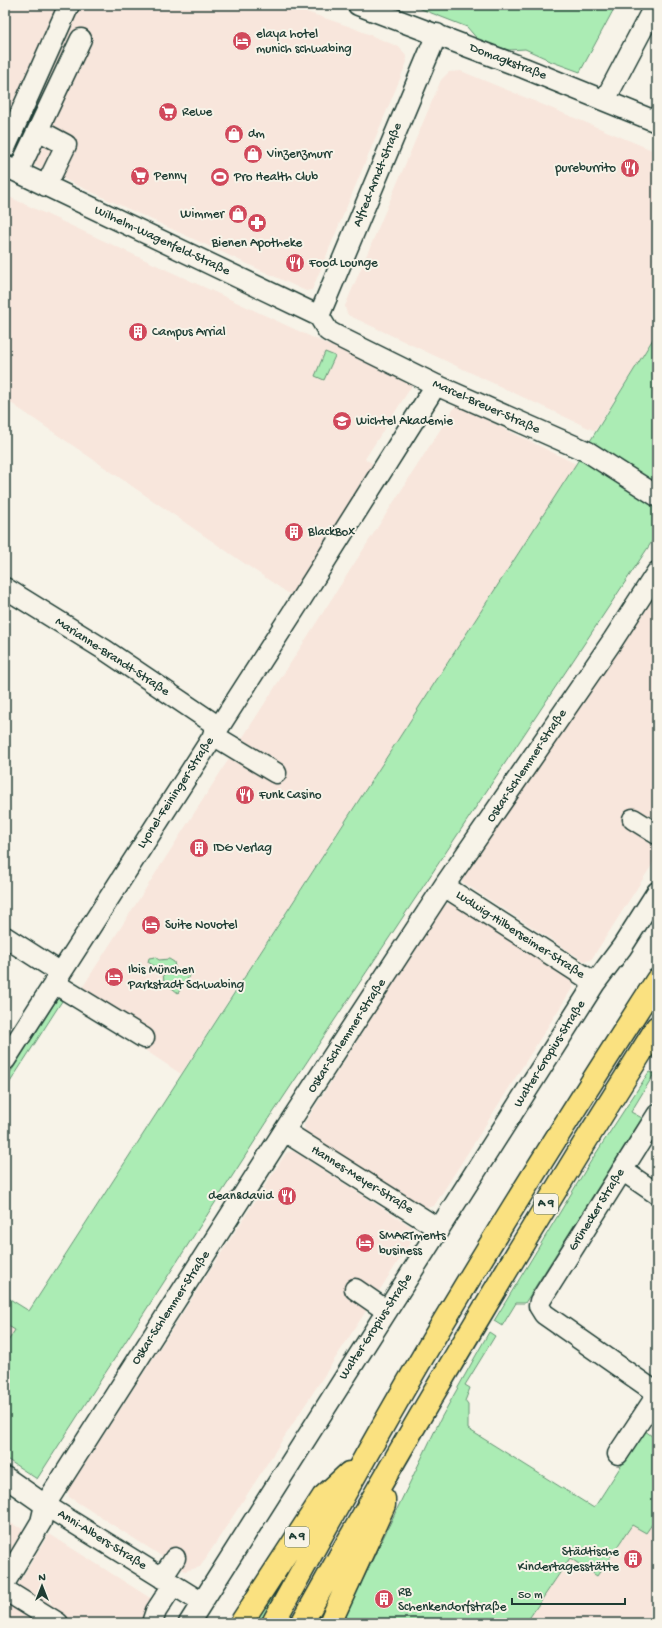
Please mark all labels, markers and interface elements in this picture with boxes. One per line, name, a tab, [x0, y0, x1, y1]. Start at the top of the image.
place label: elaya hotel munich schwabing	[256, 27, 352, 57]
hotel icon: elaya hotel munich schwabing	[231, 30, 253, 52]
street label: Domagkstraße	[466, 40, 549, 84]
supermarket icon: Rewe	[157, 101, 179, 123]
place label: Rewe	[182, 105, 213, 120]
street label: Alfred-Arndt-Straße	[350, 121, 406, 229]
shop icon: dm	[223, 123, 245, 145]
place label: dm	[248, 127, 265, 142]
shop icon: Vinzenzmurr	[242, 143, 264, 165]
place label: Vinzenzmurr	[266, 147, 334, 162]
restaurant icon: pureburrito	[619, 157, 641, 179]
place label: pureburrito	[554, 161, 616, 176]
supermarket icon: Penny	[129, 165, 151, 187]
sports icon: Pro Health Club	[209, 166, 231, 188]
place label: Penny	[153, 169, 187, 184]
place label: Pro Health Club	[233, 170, 318, 185]
street label: Wilhelm-Wagenfeld-Straße	[92, 203, 233, 279]
shop icon: Wimmer	[227, 203, 249, 225]
place label: Wimmer	[180, 207, 225, 222]
pharmacy icon: Bienen Apotheke	[246, 212, 268, 234]
place label: Bienen Apotheke	[211, 236, 303, 251]
restaurant icon: Food Lounge	[284, 252, 306, 274]
place label: Food Lounge	[308, 256, 378, 271]
building icon: Campus Arrial	[127, 321, 149, 343]
place label: Campus Arrial	[152, 325, 226, 340]
street label: Marcel-Breuer-Straße	[430, 377, 542, 438]
school or university icon: Wichtel Akademie	[331, 410, 353, 432]
place label: Wichtel Akademie	[356, 414, 453, 429]
building icon: BlackBox	[283, 521, 305, 543]
place label: BlackBox	[307, 525, 355, 540]
street label: Marianne-Brandt-Straße	[52, 614, 172, 700]
street label: Oskar-Schlemmer-Straße	[484, 706, 571, 825]
street label: Lyonel-Feininger-Straße	[134, 734, 218, 851]
restaurant icon: Funk Casino	[234, 784, 256, 806]
place label: Funk Casino	[258, 788, 322, 803]
building icon: IDG Verlag	[188, 837, 210, 859]
place label: IDG Verlag	[213, 841, 272, 856]
street label: Ludwig-Hilberseimer-Straße	[453, 888, 588, 983]
hotel icon: Suite Novotel	[140, 914, 162, 936]
place label: Suite Novotel	[165, 918, 238, 933]
place label: Ibis München Parkstadt Schwabing	[127, 963, 244, 993]
hotel icon: Ibis München Parkstadt Schwabing	[103, 966, 125, 988]
street label: Oskar-Schlemmer-Straße	[305, 976, 390, 1096]
street label: Walter-Gropius-Straße	[511, 997, 589, 1110]
street label: Hannes-Meyer-Straße	[308, 1142, 416, 1218]
street label: Grünecker Straße	[566, 1166, 628, 1254]
restaurant icon: dean&david	[276, 1185, 298, 1207]
place label: dean&david	[208, 1189, 274, 1204]
road number: A 9	[534, 1194, 558, 1214]
place label: SMARTments business	[379, 1229, 447, 1259]
hotel icon: SMARTments business	[354, 1232, 376, 1254]
street label: Oskar-Schlemmer-Straße	[129, 1248, 214, 1368]
street label: Walter-Gropius-Straße	[336, 1271, 416, 1383]
street label: Anni-Albers-Straße	[55, 1507, 150, 1574]
road number: A 9	[285, 1527, 309, 1547]
place label: Städtische Kindertagesstätte	[518, 1545, 619, 1575]
building icon: Städtische Kindertagesstätte	[622, 1548, 644, 1570]
north arrow	[22, 1566, 62, 1606]
text: N	[38, 1572, 46, 1584]
scale bar	[512, 1580, 625, 1606]
place label: RB Schenkendorfstraße	[398, 1585, 507, 1615]
building icon: RB Schenkendorfstraße	[373, 1588, 395, 1610]
text: 50 m	[518, 1589, 543, 1603]

